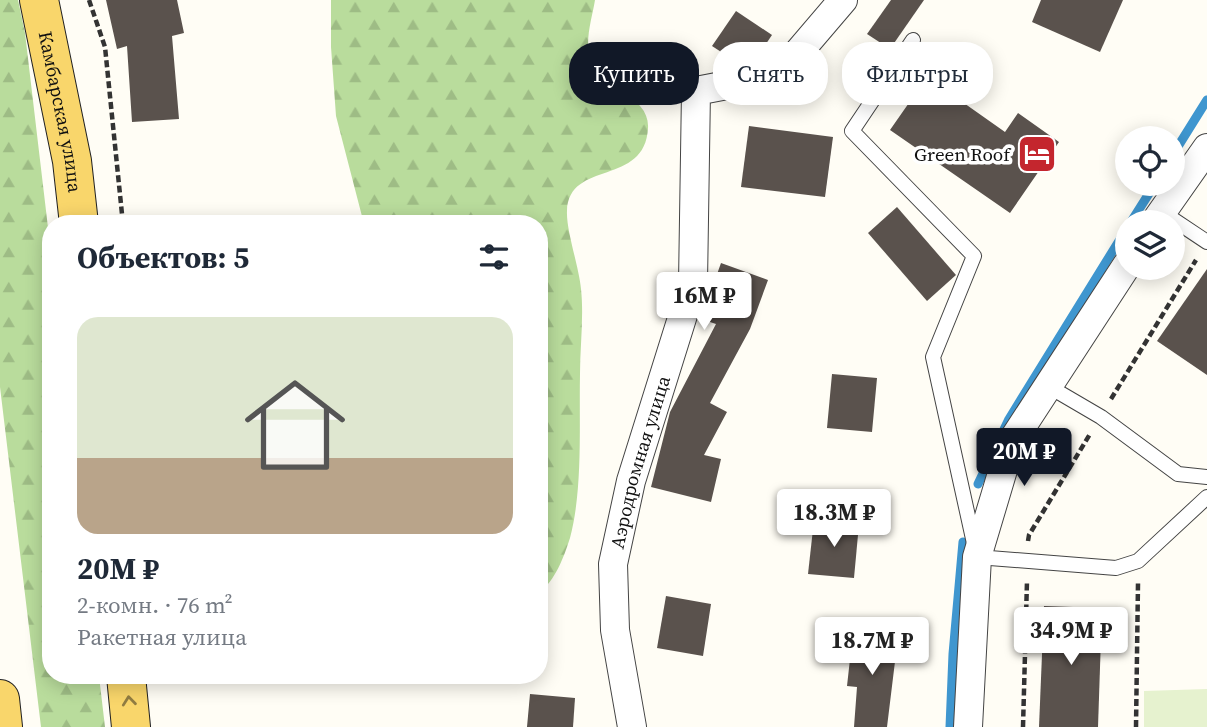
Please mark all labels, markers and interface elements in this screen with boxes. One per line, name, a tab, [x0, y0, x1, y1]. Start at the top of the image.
street label: Камбарская улица	[33, 29, 88, 194]
chip: Купить	[569, 42, 699, 105]
chip: Снять	[713, 42, 828, 105]
chip: Фильтры	[842, 42, 993, 105]
map controls	[1115, 126, 1185, 280]
button: locate	[1115, 126, 1185, 196]
hotel icon: Green Roof	[1016, 133, 1058, 175]
place label: Green Roof	[914, 141, 1012, 167]
button: layers	[1115, 210, 1185, 280]
text: Объектов: 5	[77, 237, 249, 278]
icon: filters	[475, 238, 513, 276]
pin: 16M ₽	[655, 272, 753, 332]
text: 16M ₽	[673, 279, 735, 311]
icon: home	[232, 362, 358, 488]
street label: Аэродромная улица	[604, 372, 676, 551]
pin: 20M ₽	[975, 428, 1073, 488]
text: 20M ₽	[993, 435, 1055, 467]
pin: 18.3M ₽	[769, 490, 899, 549]
text: 18.3M ₽	[793, 496, 875, 528]
text: 20M ₽	[77, 548, 159, 589]
text: 2-комн. · 76 m²	[77, 589, 233, 621]
pin: 34.9M ₽	[1006, 608, 1136, 667]
text: 34.9M ₽	[1030, 614, 1112, 646]
pin: 18.7M ₽	[807, 618, 937, 677]
text: Ракетная улица	[77, 621, 247, 653]
text: 18.7M ₽	[831, 624, 913, 656]
one-way arrow	[121, 695, 136, 707]

